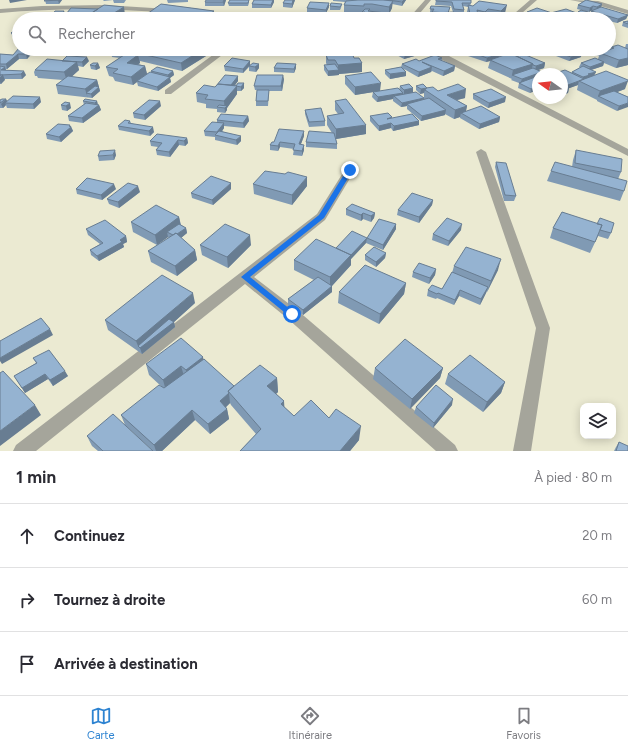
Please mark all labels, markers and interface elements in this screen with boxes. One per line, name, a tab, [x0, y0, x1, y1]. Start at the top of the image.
search box	[12, 12, 616, 56]
icon: search	[26, 23, 48, 45]
text: Rechercher	[58, 25, 135, 43]
north arrow	[532, 68, 568, 104]
route end	[341, 161, 359, 179]
route start	[283, 305, 301, 323]
map controls	[580, 403, 616, 439]
button: layers	[580, 403, 616, 439]
text: 1 min	[16, 467, 56, 487]
text: À pied · 80 m	[534, 470, 612, 485]
icon: ahead	[16, 525, 38, 547]
text: Continuez	[54, 527, 125, 545]
text: 20 m	[582, 528, 612, 543]
icon: right	[16, 589, 38, 611]
text: Tournez à droite	[54, 591, 165, 609]
text: 60 m	[582, 592, 612, 607]
icon: arrive	[16, 653, 38, 675]
text: Arrivée à destination	[54, 655, 198, 673]
tab: Carte	[87, 705, 114, 742]
tab: Itinéraire	[289, 705, 332, 742]
tab: Favoris	[506, 705, 541, 742]

